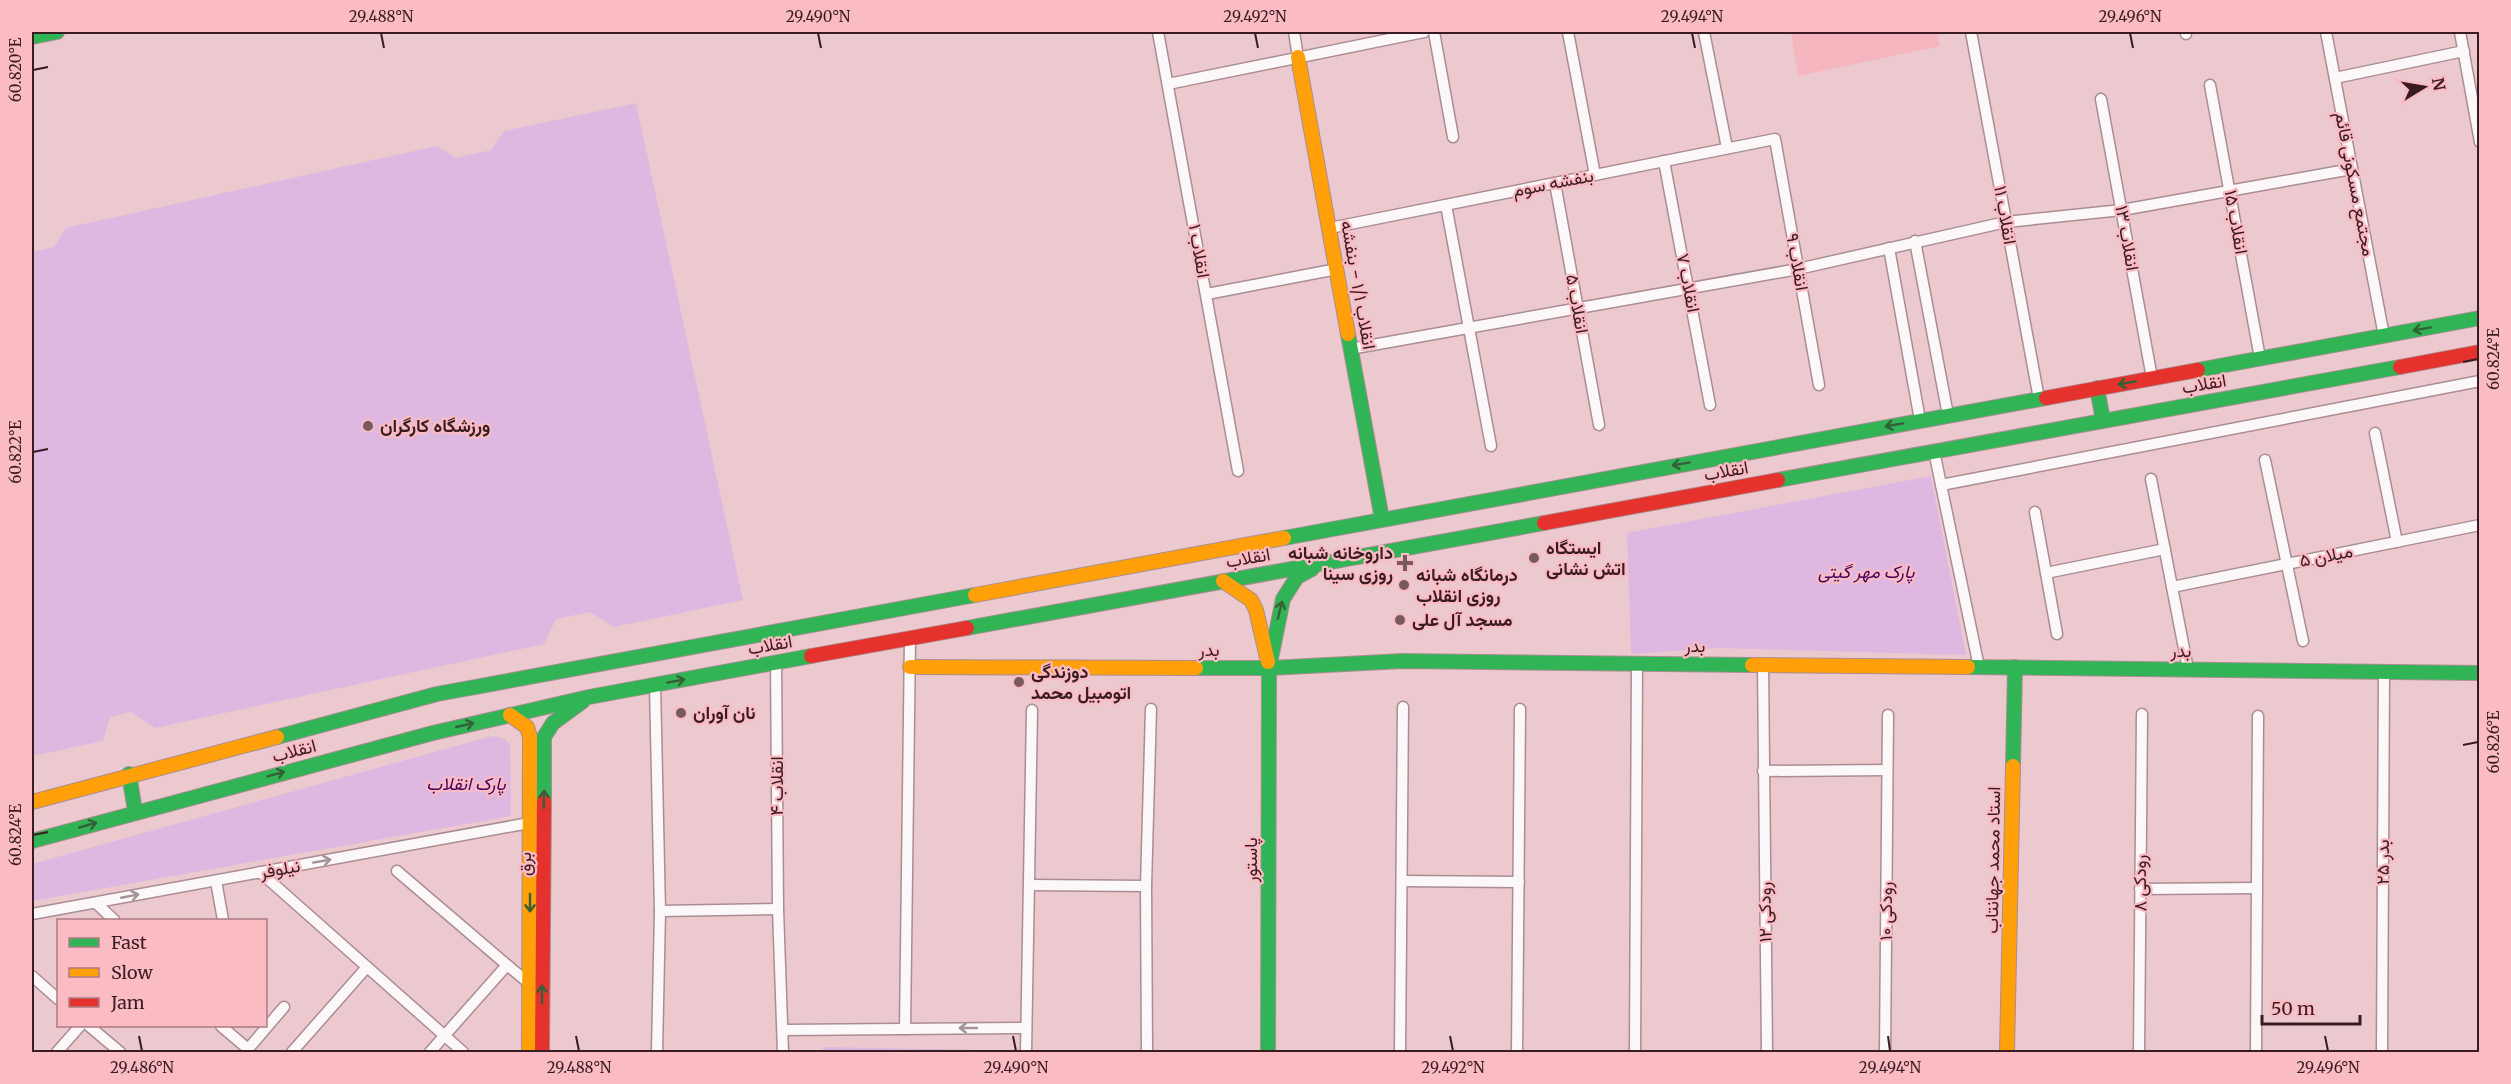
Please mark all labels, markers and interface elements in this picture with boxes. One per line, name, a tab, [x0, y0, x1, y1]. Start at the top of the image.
text: 29.488°N	[349, 7, 414, 26]
text: 29.490°N	[786, 7, 851, 26]
text: 29.492°N	[1223, 7, 1287, 26]
text: 29.494°N	[1661, 7, 1724, 26]
text: 29.496°N	[2098, 7, 2162, 26]
text: 60.820°E	[6, 37, 25, 102]
north arrow	[2394, 57, 2454, 117]
text: N	[2428, 76, 2450, 93]
street label: مجتمع مسکونی قائم	[2329, 110, 2381, 258]
street label: بنفشه سوم	[1510, 163, 1596, 203]
street label: انقلاب ۱۱	[1989, 184, 2022, 246]
street label: انقلاب ۱۵	[2220, 188, 2253, 256]
street label: انقلاب ۱۳	[2110, 203, 2145, 273]
street label: انقلاب ۱/۱ - بنفشه	[1336, 219, 1381, 351]
street label: انقلاب ۱	[1183, 222, 1216, 280]
street label: انقلاب ۹	[1781, 231, 1814, 292]
street label: انقلاب ۷	[1672, 251, 1705, 314]
street label: انقلاب ۵	[1561, 272, 1594, 335]
one-way arrow	[2413, 324, 2432, 335]
text: 60.824°E	[2484, 327, 2503, 390]
street label: انقلاب	[2180, 368, 2228, 399]
one-way arrow	[2118, 378, 2137, 389]
place label: ورزشگاه کارگران	[380, 414, 490, 437]
marker: ورزشگاه کارگران	[361, 419, 375, 433]
text: 60.822°E	[6, 420, 25, 484]
one-way arrow	[1884, 420, 1904, 431]
street label: انقلاب	[1702, 455, 1750, 486]
one-way arrow	[1672, 459, 1692, 470]
place label: ایستگاه اتش نشانی	[1546, 536, 1626, 580]
street label: میلان ۵	[2297, 539, 2355, 572]
place label: داروخانه شبانه روزی سینا	[1288, 541, 1393, 585]
street label: انقلاب	[1224, 542, 1272, 573]
marker: ایستگاه اتش نشانی	[1527, 551, 1541, 565]
marker: داروخانه شبانه روزی سینا	[1398, 556, 1412, 570]
park label: پارک مهر گیتی	[1818, 560, 1915, 584]
place label: درمانگاه شبانه روزی انقلاب	[1416, 563, 1518, 607]
marker: درمانگاه شبانه روزی انقلاب	[1397, 578, 1411, 592]
one-way arrow	[1275, 601, 1286, 620]
place label: مسجد آل علی	[1412, 608, 1513, 631]
marker: مسجد آل علی	[1393, 613, 1407, 627]
street label: انقلاب	[746, 629, 794, 660]
street label: بدر	[1683, 634, 1706, 657]
street label: بدر	[1197, 638, 1220, 661]
street label: بدر	[2169, 639, 2192, 662]
place label: دوزندگی اتومبیل محمد	[1031, 660, 1131, 704]
one-way arrow	[666, 675, 685, 686]
marker: دوزندگی اتومبیل محمد	[1012, 675, 1026, 689]
place label: نان آوران	[693, 701, 756, 724]
marker: نان آوران	[674, 706, 688, 720]
text: 60.826°E	[2484, 710, 2503, 773]
one-way arrow	[455, 719, 474, 731]
street label: انقلاب	[269, 734, 319, 767]
street label: انقلاب ۴	[765, 756, 788, 816]
one-way arrow	[266, 768, 285, 780]
park label: پارک انقلاب	[426, 772, 506, 796]
street label: استاد محمد جهانتاب	[1980, 786, 2005, 934]
one-way arrow	[538, 790, 550, 810]
text: 60.824°E	[6, 803, 25, 866]
one-way arrow	[78, 819, 97, 830]
street label: پاستور	[1239, 837, 1263, 884]
street label: بدر ۲۵	[2371, 839, 2394, 885]
street label: برق	[513, 852, 536, 876]
street label: نیلوفر	[257, 854, 302, 884]
one-way arrow	[312, 855, 331, 866]
street label: رودکی ۸	[2128, 855, 2151, 911]
street label: رودکی ۱۲	[1752, 881, 1777, 943]
street label: رودکی ۱۰	[1874, 881, 1897, 941]
one-way arrow	[120, 890, 140, 901]
one-way arrow	[524, 892, 535, 912]
legend	[57, 919, 267, 1027]
text: Fast	[111, 931, 147, 954]
text: Slow	[111, 961, 154, 984]
one-way arrow	[536, 985, 548, 1005]
scale bar	[2262, 988, 2360, 1026]
text: Jam	[110, 991, 145, 1014]
text: 50 m	[2271, 997, 2315, 1020]
one-way arrow	[958, 1023, 978, 1034]
text: 29.486°N	[110, 1058, 174, 1077]
text: 29.488°N	[547, 1058, 612, 1077]
text: 29.490°N	[984, 1058, 1049, 1077]
text: 29.492°N	[1421, 1058, 1485, 1077]
text: 29.494°N	[1859, 1058, 1922, 1077]
text: 29.496°N	[2296, 1058, 2360, 1077]

